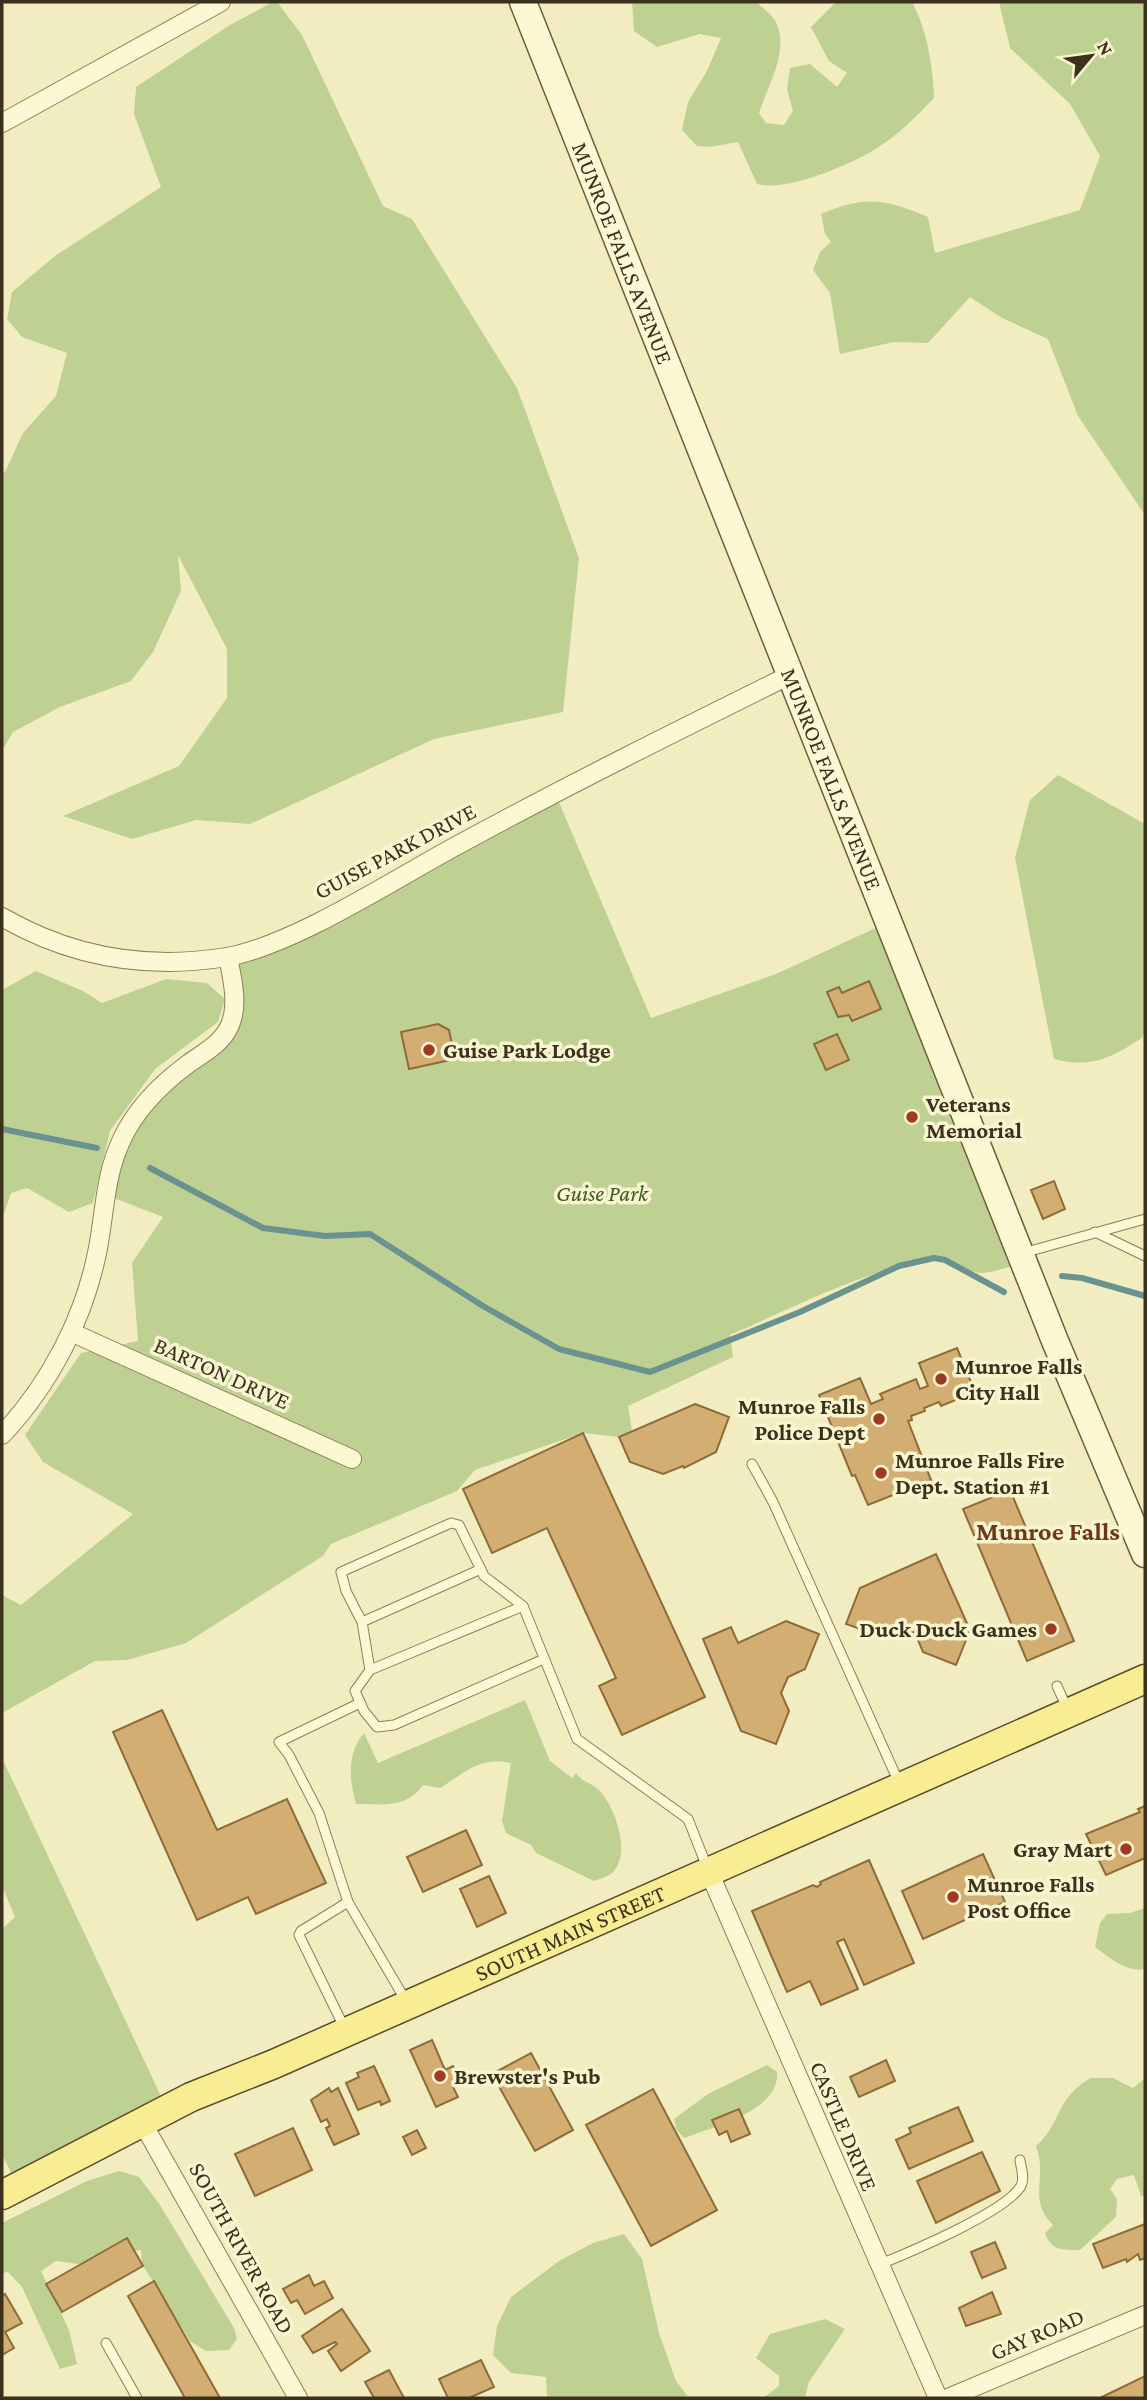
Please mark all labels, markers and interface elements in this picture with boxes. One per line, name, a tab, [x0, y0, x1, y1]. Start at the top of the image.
north arrow	[1056, 21, 1126, 91]
text: N	[1093, 37, 1118, 59]
street label: MUNROE FALLS AVENUE	[567, 138, 678, 368]
street label: MUNROE FALLS AVENUE	[776, 664, 887, 894]
street label: GUISE PARK DRIVE	[310, 798, 480, 904]
place label: Guise Park Lodge	[443, 1037, 611, 1063]
marker: Guise Park Lodge	[421, 1042, 437, 1058]
place label: Veterans Memorial	[925, 1091, 1022, 1143]
marker: Veterans Memorial	[904, 1109, 920, 1125]
park label: Guise Park	[556, 1180, 649, 1206]
street label: BARTON DRIVE	[150, 1332, 294, 1414]
place label: Munroe Falls City Hall	[955, 1353, 1082, 1405]
marker: Munroe Falls City Hall	[933, 1371, 949, 1387]
place label: Munroe Falls Police Dept	[738, 1393, 866, 1445]
marker: Munroe Falls Police Dept	[871, 1411, 887, 1427]
place label: Munroe Falls Fire Dept. Station #1	[895, 1447, 1065, 1499]
marker: Munroe Falls Fire Dept. Station #1	[873, 1465, 889, 1481]
district label: Munroe Falls	[976, 1517, 1120, 1546]
place label: Duck Duck Games	[859, 1616, 1037, 1642]
marker: Duck Duck Games	[1043, 1621, 1059, 1637]
place label: Gray Mart	[1013, 1836, 1113, 1862]
marker: Gray Mart	[1118, 1841, 1134, 1857]
place label: Munroe Falls Post Office	[967, 1871, 1094, 1923]
street label: SOUTH MAIN STREET	[471, 1880, 670, 1986]
marker: Munroe Falls Post Office	[945, 1889, 961, 1905]
street label: CASTLE DRIVE	[805, 2057, 883, 2195]
place label: Brewster's Pub	[454, 2063, 601, 2089]
marker: Brewster's Pub	[432, 2068, 448, 2084]
street label: SOUTH RIVER ROAD	[184, 2158, 300, 2338]
street label: GAY ROAD	[986, 2303, 1088, 2365]

